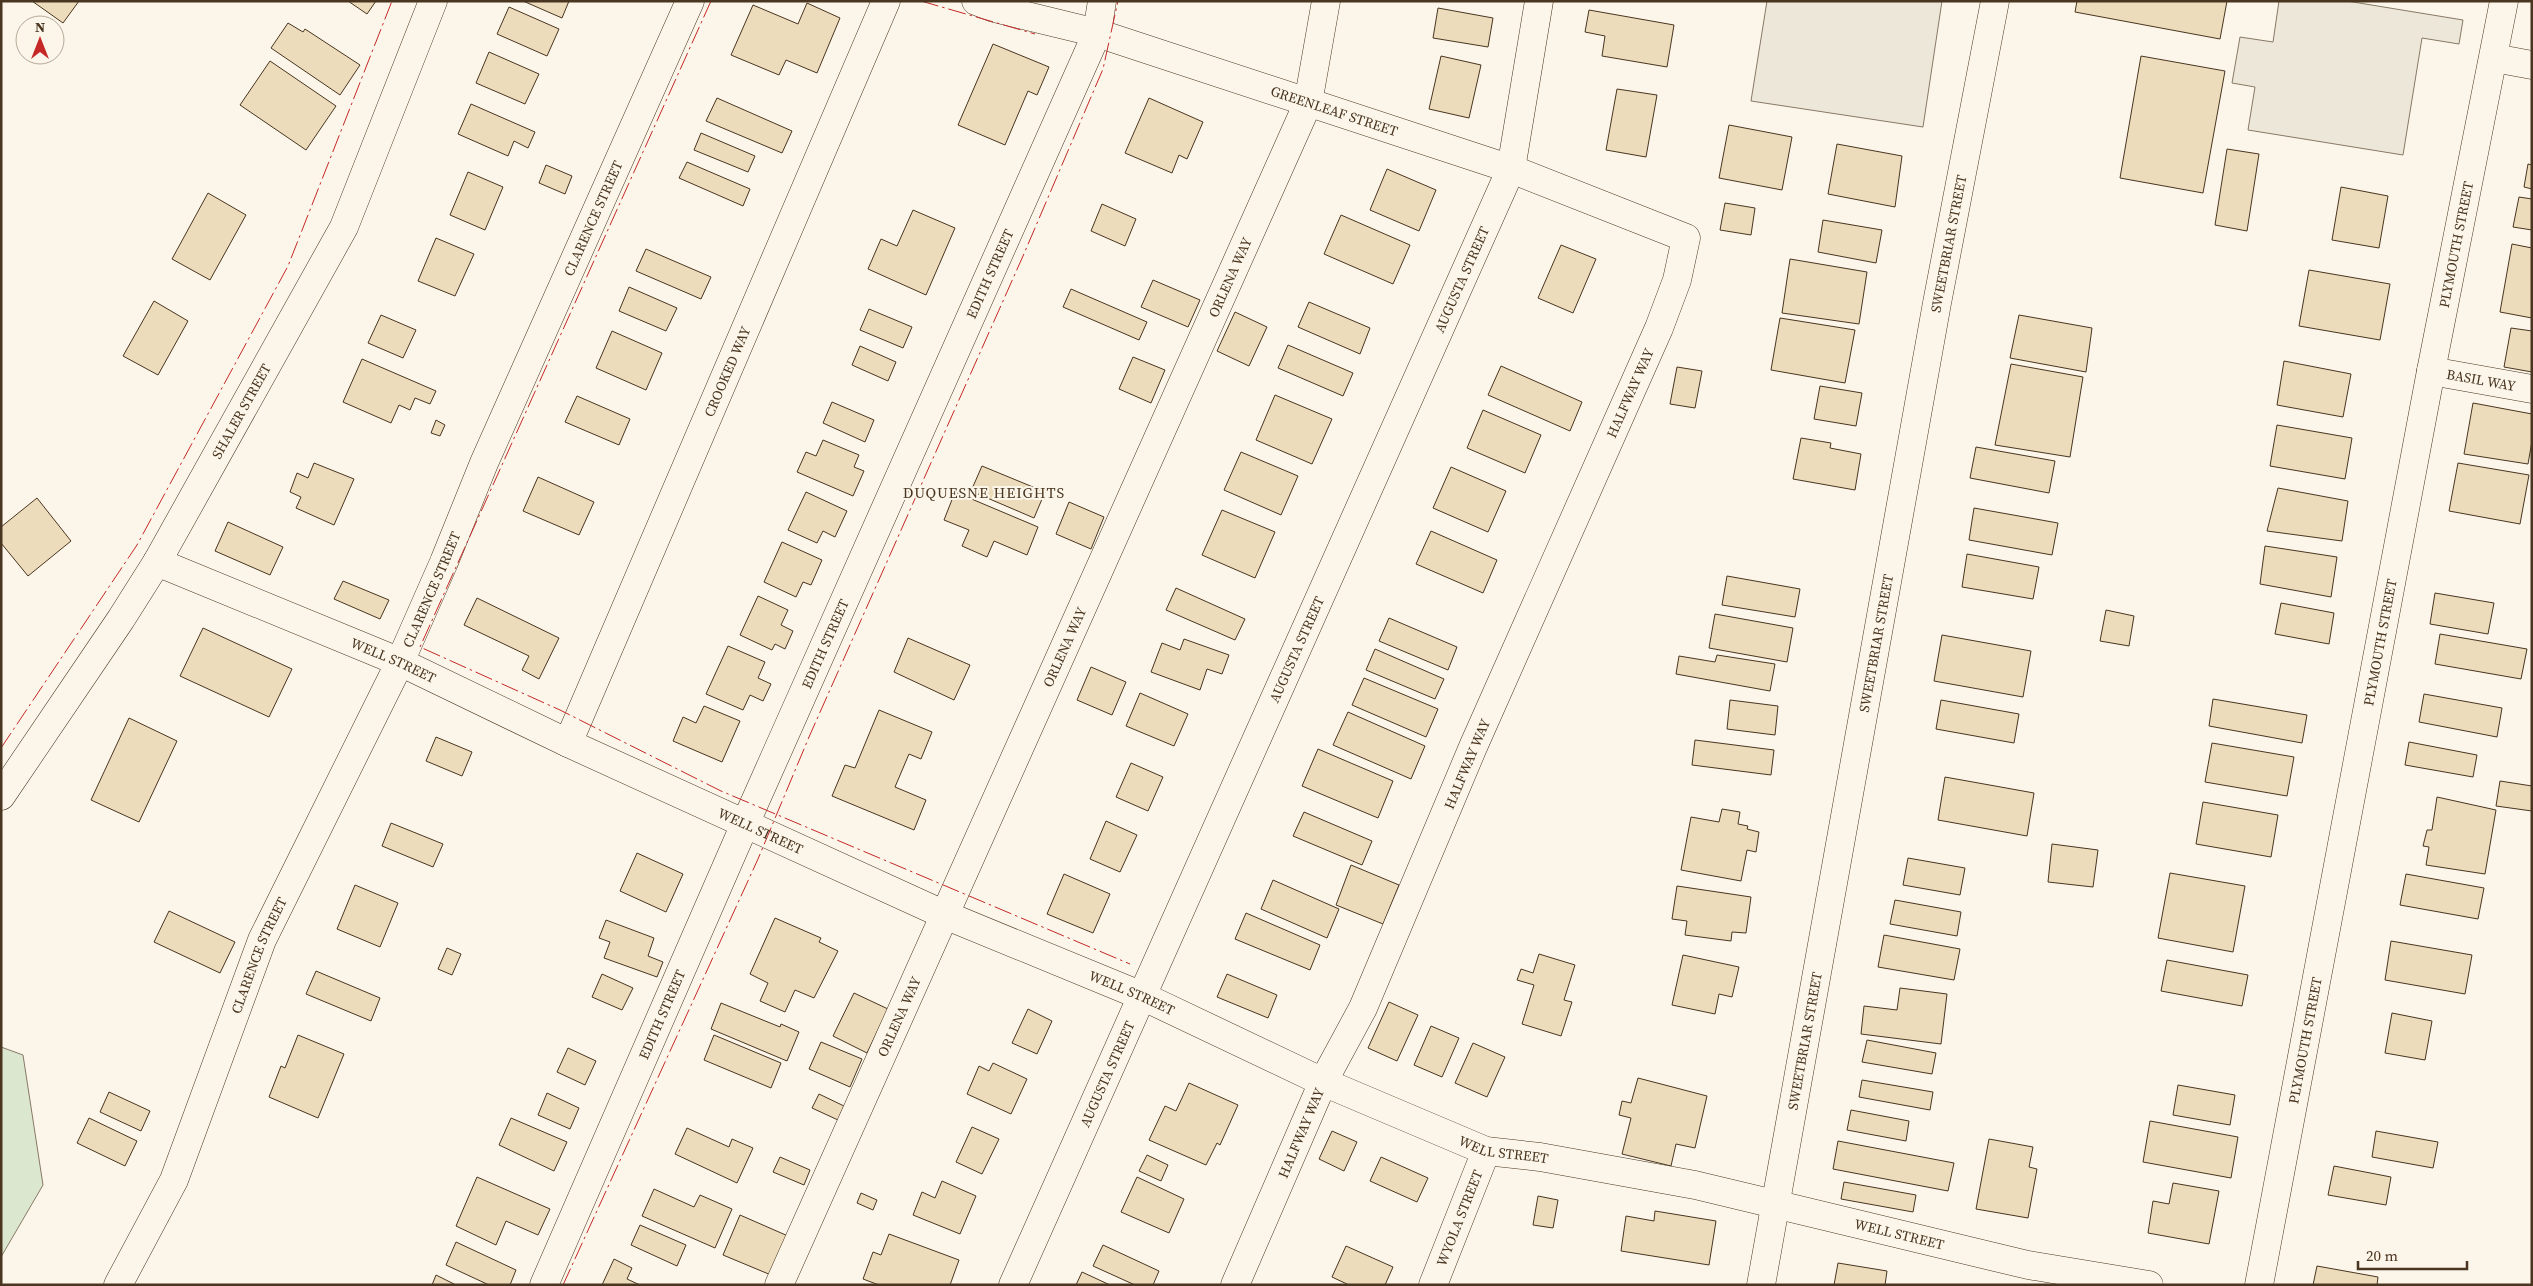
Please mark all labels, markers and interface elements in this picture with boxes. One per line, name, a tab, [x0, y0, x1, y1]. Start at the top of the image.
north arrow	[15, 15, 65, 65]
text: N	[35, 17, 45, 37]
street label: GREENLEAF STREET	[1268, 81, 1401, 141]
street label: CLARENCE STREET	[559, 157, 628, 279]
street label: SWEETBRIAR STREET	[1925, 173, 1972, 314]
street label: PLYMOUTH STREET	[2434, 179, 2478, 309]
street label: AUGUSTA STREET	[1429, 223, 1494, 336]
street label: EDITH STREET	[961, 226, 1019, 322]
street label: ORLENA WAY	[1203, 234, 1257, 321]
street label: CROOKED WAY	[699, 323, 755, 420]
street label: HALFWAY WAY	[1601, 345, 1659, 441]
street label: SHALER STREET	[207, 359, 276, 462]
street label: BASIL WAY	[2445, 364, 2518, 396]
district label: DUQUESNE HEIGHTS	[903, 482, 1065, 503]
street label: CLARENCE STREET	[398, 528, 465, 651]
street label: SWEETBRIAR STREET	[1854, 572, 1898, 714]
street label: PLYMOUTH STREET	[2358, 577, 2402, 707]
street label: AUGUSTA STREET	[1264, 593, 1329, 706]
street label: EDITH STREET	[796, 596, 854, 692]
street label: ORLENA WAY	[1038, 604, 1091, 690]
street label: WELL STREET	[348, 633, 440, 688]
street label: HALFWAY WAY	[1439, 716, 1495, 812]
street label: WELL STREET	[715, 803, 807, 859]
street label: CLARENCE STREET	[226, 893, 292, 1017]
street label: WELL STREET	[1086, 965, 1179, 1020]
street label: EDITH STREET	[634, 966, 690, 1063]
street label: SWEETBRIAR STREET	[1783, 970, 1827, 1112]
street label: ORLENA WAY	[872, 973, 926, 1060]
street label: PLYMOUTH STREET	[2283, 975, 2327, 1105]
street label: AUGUSTA STREET	[1075, 1017, 1140, 1130]
street label: HALFWAY WAY	[1273, 1085, 1329, 1181]
street label: WELL STREET	[1456, 1131, 1551, 1168]
street label: WYOLA STREET	[1431, 1166, 1488, 1269]
street label: WELL STREET	[1852, 1214, 1947, 1255]
scale bar	[2358, 1238, 2467, 1270]
text: 20 m	[2366, 1245, 2398, 1266]

